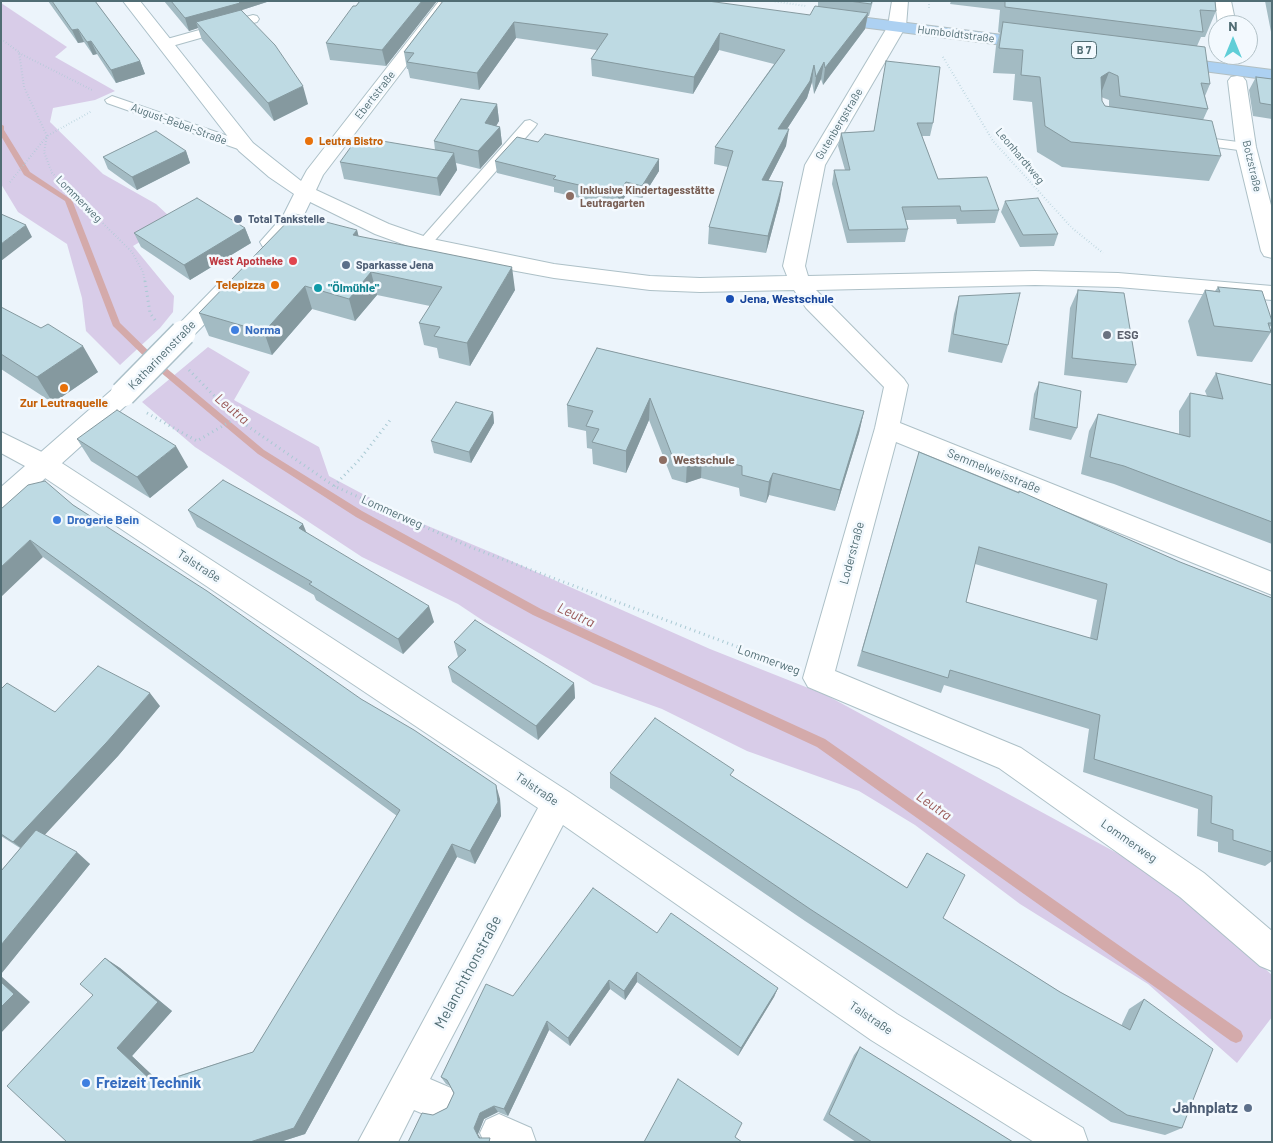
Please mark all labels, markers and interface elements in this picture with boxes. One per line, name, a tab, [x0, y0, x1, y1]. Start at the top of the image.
north arrow	[1208, 15, 1258, 65]
text: N	[1228, 17, 1238, 34]
street label: Humboldtstraße	[917, 23, 995, 45]
road number: B 7	[1072, 42, 1096, 58]
street label: Ebertstraße	[352, 68, 398, 122]
street label: Gutenbergstraße	[813, 86, 865, 162]
street label: August-Bebel-Straße	[129, 100, 229, 148]
street label: Leonhardtweg	[993, 125, 1047, 187]
place label: Leutra Bistro	[319, 134, 383, 148]
marker: Leutra Bistro	[303, 135, 315, 147]
street label: Botzstraße	[1240, 139, 1264, 193]
street label: Lommerweg	[53, 173, 105, 225]
place label: Inklusive Kindertagesstätte Leutragarten	[580, 183, 715, 209]
marker: Inklusive Kindertagesstätte Leutragarten	[564, 190, 576, 202]
place label: Total Tankstelle	[248, 212, 325, 226]
marker: Total Tankstelle	[232, 213, 244, 225]
place label: West Apotheke	[209, 254, 283, 268]
marker: West Apotheke	[287, 255, 299, 267]
place label: Sparkasse Jena	[356, 258, 434, 272]
marker: Sparkasse Jena	[340, 259, 352, 271]
place label: Telepizza	[216, 278, 265, 292]
marker: Telepizza	[269, 279, 281, 291]
place label: "Ölmühle"	[328, 281, 379, 295]
marker: "Ölmühle"	[312, 282, 324, 294]
place label: Jena, Westschule	[740, 292, 834, 306]
marker: Jena, Westschule	[724, 293, 736, 305]
street label: Katharinenstraße	[125, 317, 199, 393]
place label: Norma	[245, 323, 281, 337]
marker: Norma	[229, 324, 241, 336]
place label: ESG	[1117, 328, 1138, 342]
marker: ESG	[1101, 329, 1113, 341]
marker: Zur Leutraquelle	[58, 382, 70, 394]
water label: Leutra	[212, 390, 252, 428]
place label: Zur Leutraquelle	[20, 396, 108, 410]
street label: Semmelweisstraße	[945, 446, 1043, 496]
place label: Westschule	[673, 453, 735, 467]
marker: Westschule	[657, 454, 669, 466]
street label: Lommerweg	[359, 492, 425, 532]
place label: Drogerie Bein	[67, 513, 139, 527]
marker: Drogerie Bein	[51, 514, 63, 526]
street label: Loderstraße	[837, 520, 867, 586]
street label: Talstraße	[174, 547, 224, 585]
water label: Leutra	[555, 599, 597, 631]
street label: Lommerweg	[736, 642, 802, 678]
street label: Talstraße	[513, 769, 561, 809]
water label: Leutra	[913, 788, 955, 824]
street label: Lommerweg	[1098, 816, 1160, 866]
street label: Melanchthonstraße	[431, 912, 505, 1032]
street label: Talstraße	[847, 998, 895, 1038]
place label: Freizeit Technik	[96, 1074, 201, 1092]
marker: Freizeit Technik	[80, 1077, 92, 1089]
place label: Jahnplatz	[1172, 1099, 1238, 1117]
marker: Jahnplatz	[1242, 1102, 1254, 1114]

